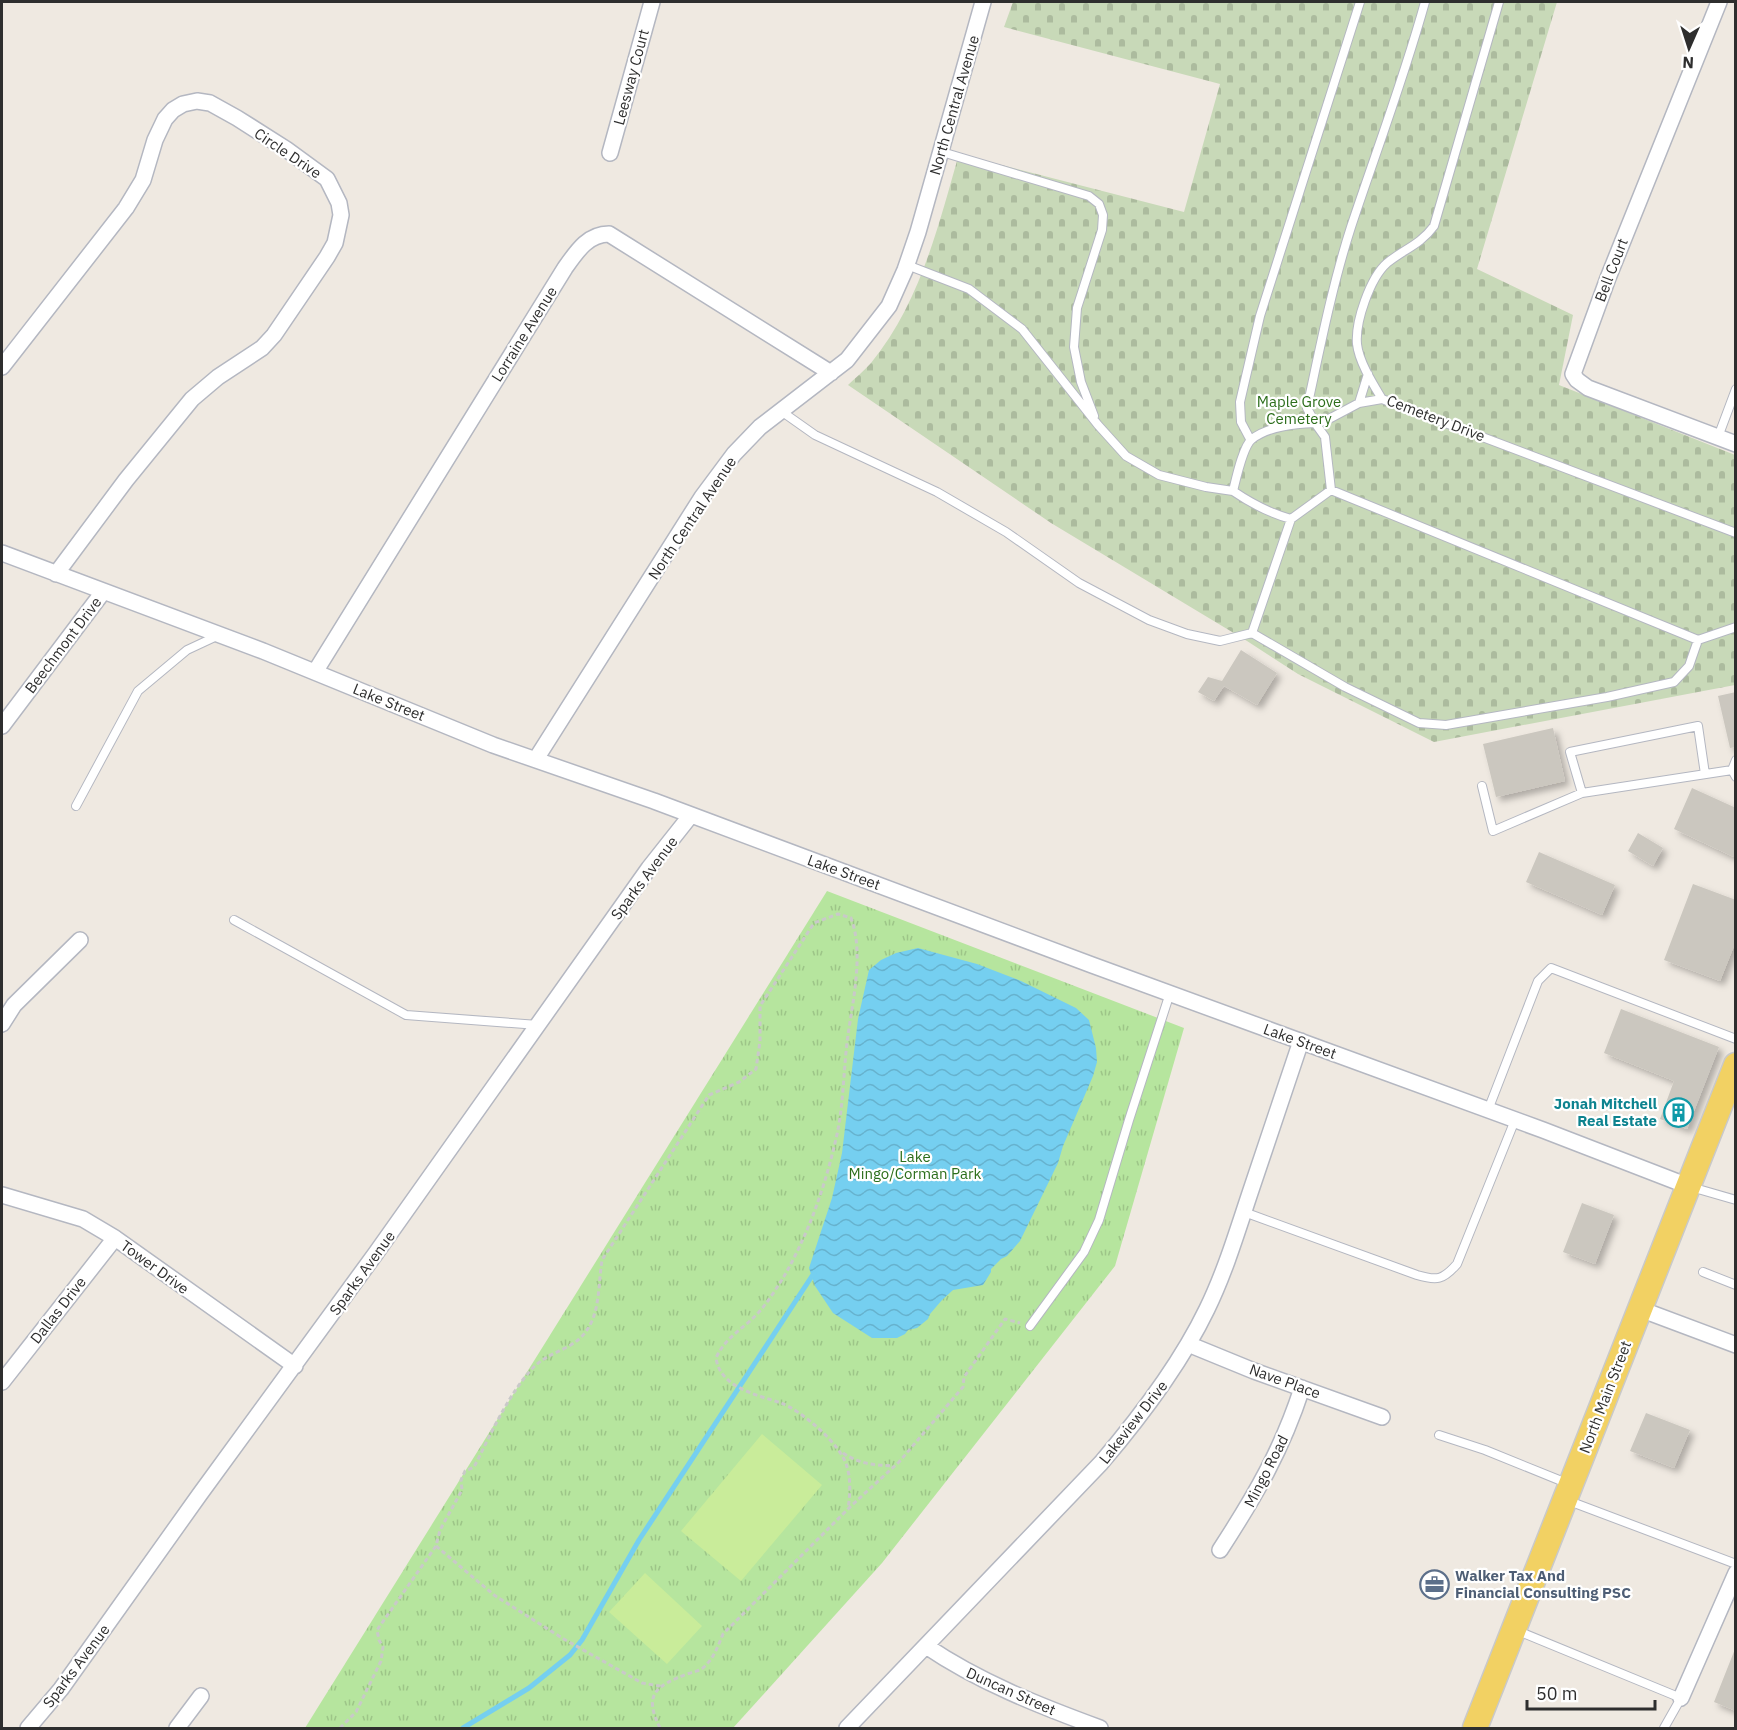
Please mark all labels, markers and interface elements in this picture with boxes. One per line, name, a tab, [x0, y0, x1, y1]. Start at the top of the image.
north arrow	[1659, 18, 1719, 78]
street label: Leesway Court	[609, 27, 653, 127]
street label: North Central Avenue	[925, 33, 983, 177]
text: N	[1682, 53, 1695, 73]
street label: Circle Drive	[251, 124, 325, 182]
street label: Bell Court	[1590, 235, 1632, 305]
street label: Lorraine Avenue	[487, 283, 561, 385]
street label: Cemetery Drive	[1384, 391, 1488, 445]
park label: Maple Grove Cemetery	[1257, 392, 1341, 428]
street label: North Central Avenue	[644, 453, 740, 583]
street label: Beechmont Drive	[21, 593, 105, 697]
street label: Lake Street	[350, 679, 428, 725]
street label: Sparks Avenue	[606, 833, 682, 923]
street label: Lake Street	[805, 850, 883, 894]
street label: Lake Street	[1261, 1019, 1339, 1063]
place label: Jonah Mitchell Real Estate	[1554, 1094, 1657, 1130]
building icon: Jonah Mitchell Real Estate	[1662, 1096, 1694, 1128]
park label: Lake Mingo/Corman Park	[849, 1147, 982, 1183]
street label: Sparks Avenue	[325, 1227, 399, 1319]
street label: Tower Drive	[117, 1236, 193, 1298]
street label: Dallas Drive	[26, 1273, 90, 1347]
street label: North Main Street	[1575, 1338, 1635, 1456]
street label: Nave Place	[1247, 1359, 1323, 1403]
street label: Lakeview Drive	[1095, 1377, 1171, 1467]
street label: Mingo Road	[1240, 1432, 1292, 1510]
place label: Walker Tax And Financial Consulting PSC	[1455, 1566, 1631, 1602]
office icon: Walker Tax And Financial Consulting PSC	[1418, 1568, 1450, 1600]
street label: Sparks Avenue	[38, 1621, 114, 1711]
street label: Duncan Street	[963, 1663, 1059, 1719]
scale bar	[1527, 1673, 1654, 1711]
text: 50 m	[1536, 1682, 1578, 1705]

